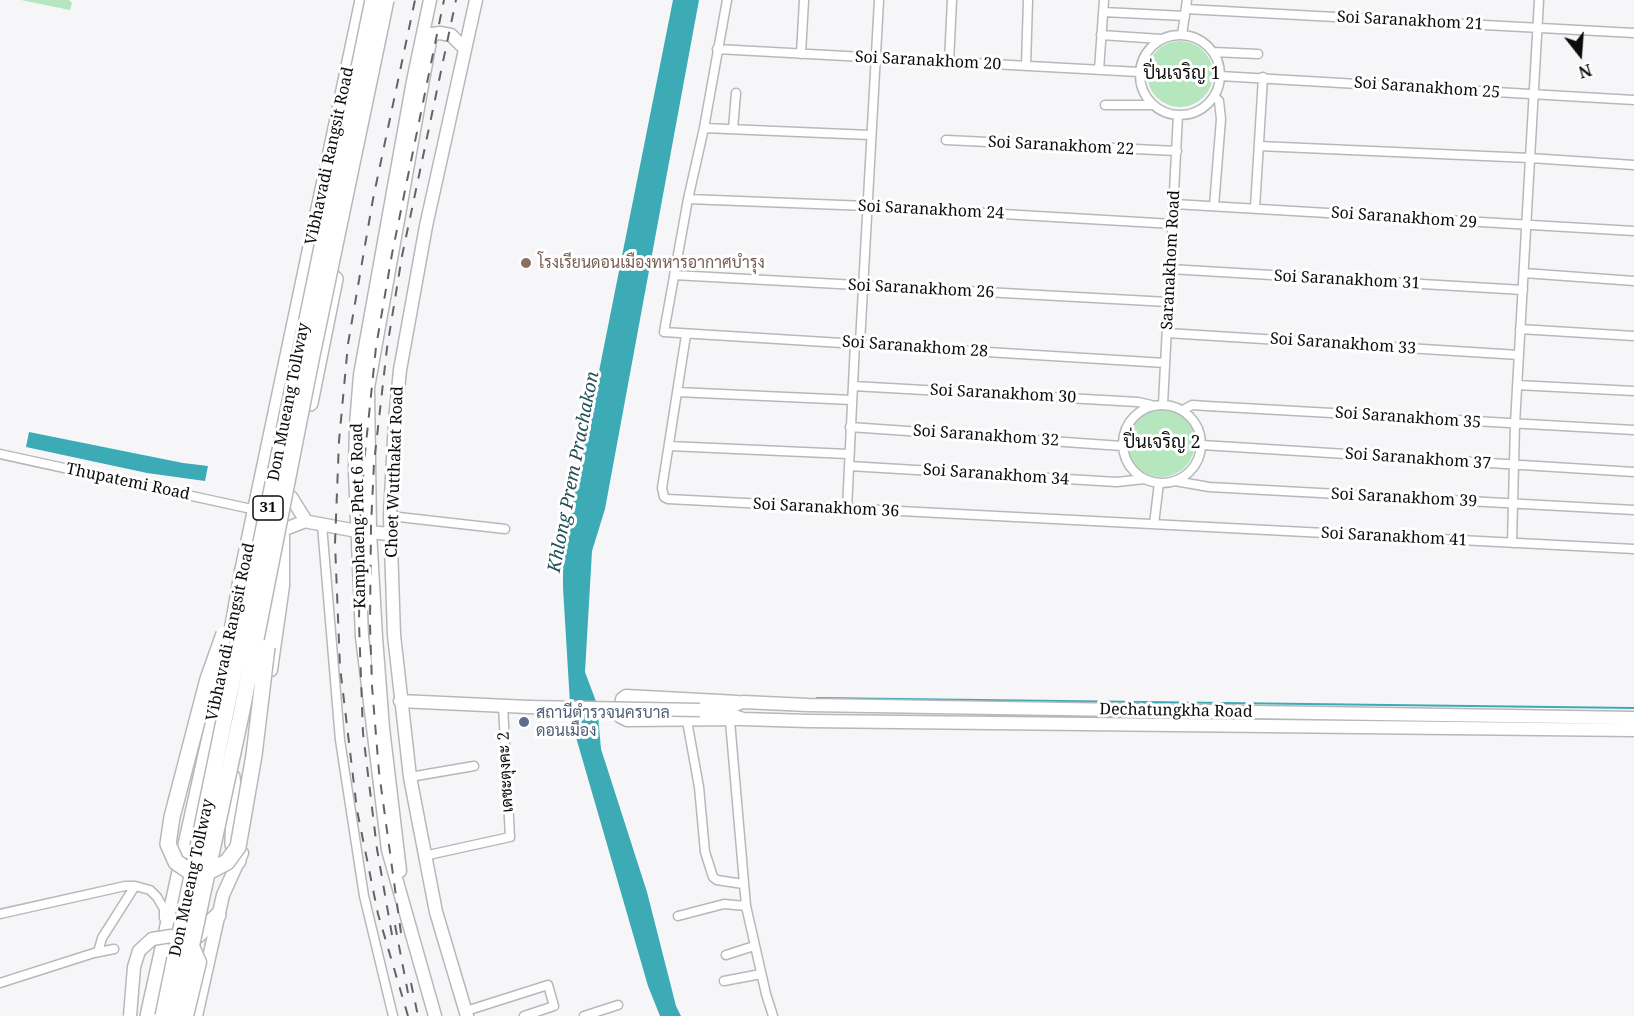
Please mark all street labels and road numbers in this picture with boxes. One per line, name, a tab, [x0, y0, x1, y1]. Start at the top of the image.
street label: Soi Saranakhom 21	[1336, 8, 1484, 34]
street label: Soi Saranakhom 20	[854, 48, 1002, 74]
street label: Vibhavadi Rangsit Road	[302, 65, 358, 247]
street label: Soi Saranakhom 25	[1353, 73, 1501, 103]
street label: Soi Saranakhom 22	[987, 133, 1135, 159]
street label: Saranakhom Road	[1158, 190, 1184, 330]
street label: Soi Saranakhom 24	[857, 197, 1005, 223]
street label: Soi Saranakhom 29	[1330, 203, 1478, 233]
street label: Soi Saranakhom 31	[1273, 267, 1421, 293]
street label: Soi Saranakhom 26	[847, 276, 995, 302]
street label: Don Mueang Tollway	[264, 321, 314, 483]
street label: Soi Saranakhom 33	[1269, 329, 1417, 359]
street label: Soi Saranakhom 28	[841, 332, 989, 362]
street label: Soi Saranakhom 30	[929, 381, 1077, 407]
street label: Choet Wutthakat Road	[382, 386, 408, 558]
street label: Soi Saranakhom 35	[1334, 403, 1482, 433]
street label: Soi Saranakhom 32	[912, 421, 1060, 451]
street label: Kamphaeng Phet 6 Road	[348, 423, 370, 609]
street label: Soi Saranakhom 37	[1344, 444, 1492, 474]
street label: Thupatemi Road	[64, 459, 192, 505]
street label: Soi Saranakhom 34	[922, 460, 1070, 490]
street label: Soi Saranakhom 39	[1330, 485, 1478, 511]
street label: Soi Saranakhom 36	[752, 495, 900, 521]
road number: 31	[253, 496, 283, 520]
street label: Soi Saranakhom 41	[1320, 524, 1468, 550]
street label: Vibhavadi Rangsit Road	[203, 541, 259, 723]
street label: Dechatungkha Road	[1099, 700, 1253, 722]
street label: เดชะตุงคะ 2	[494, 731, 518, 813]
street label: Don Mueang Tollway	[166, 797, 218, 959]

